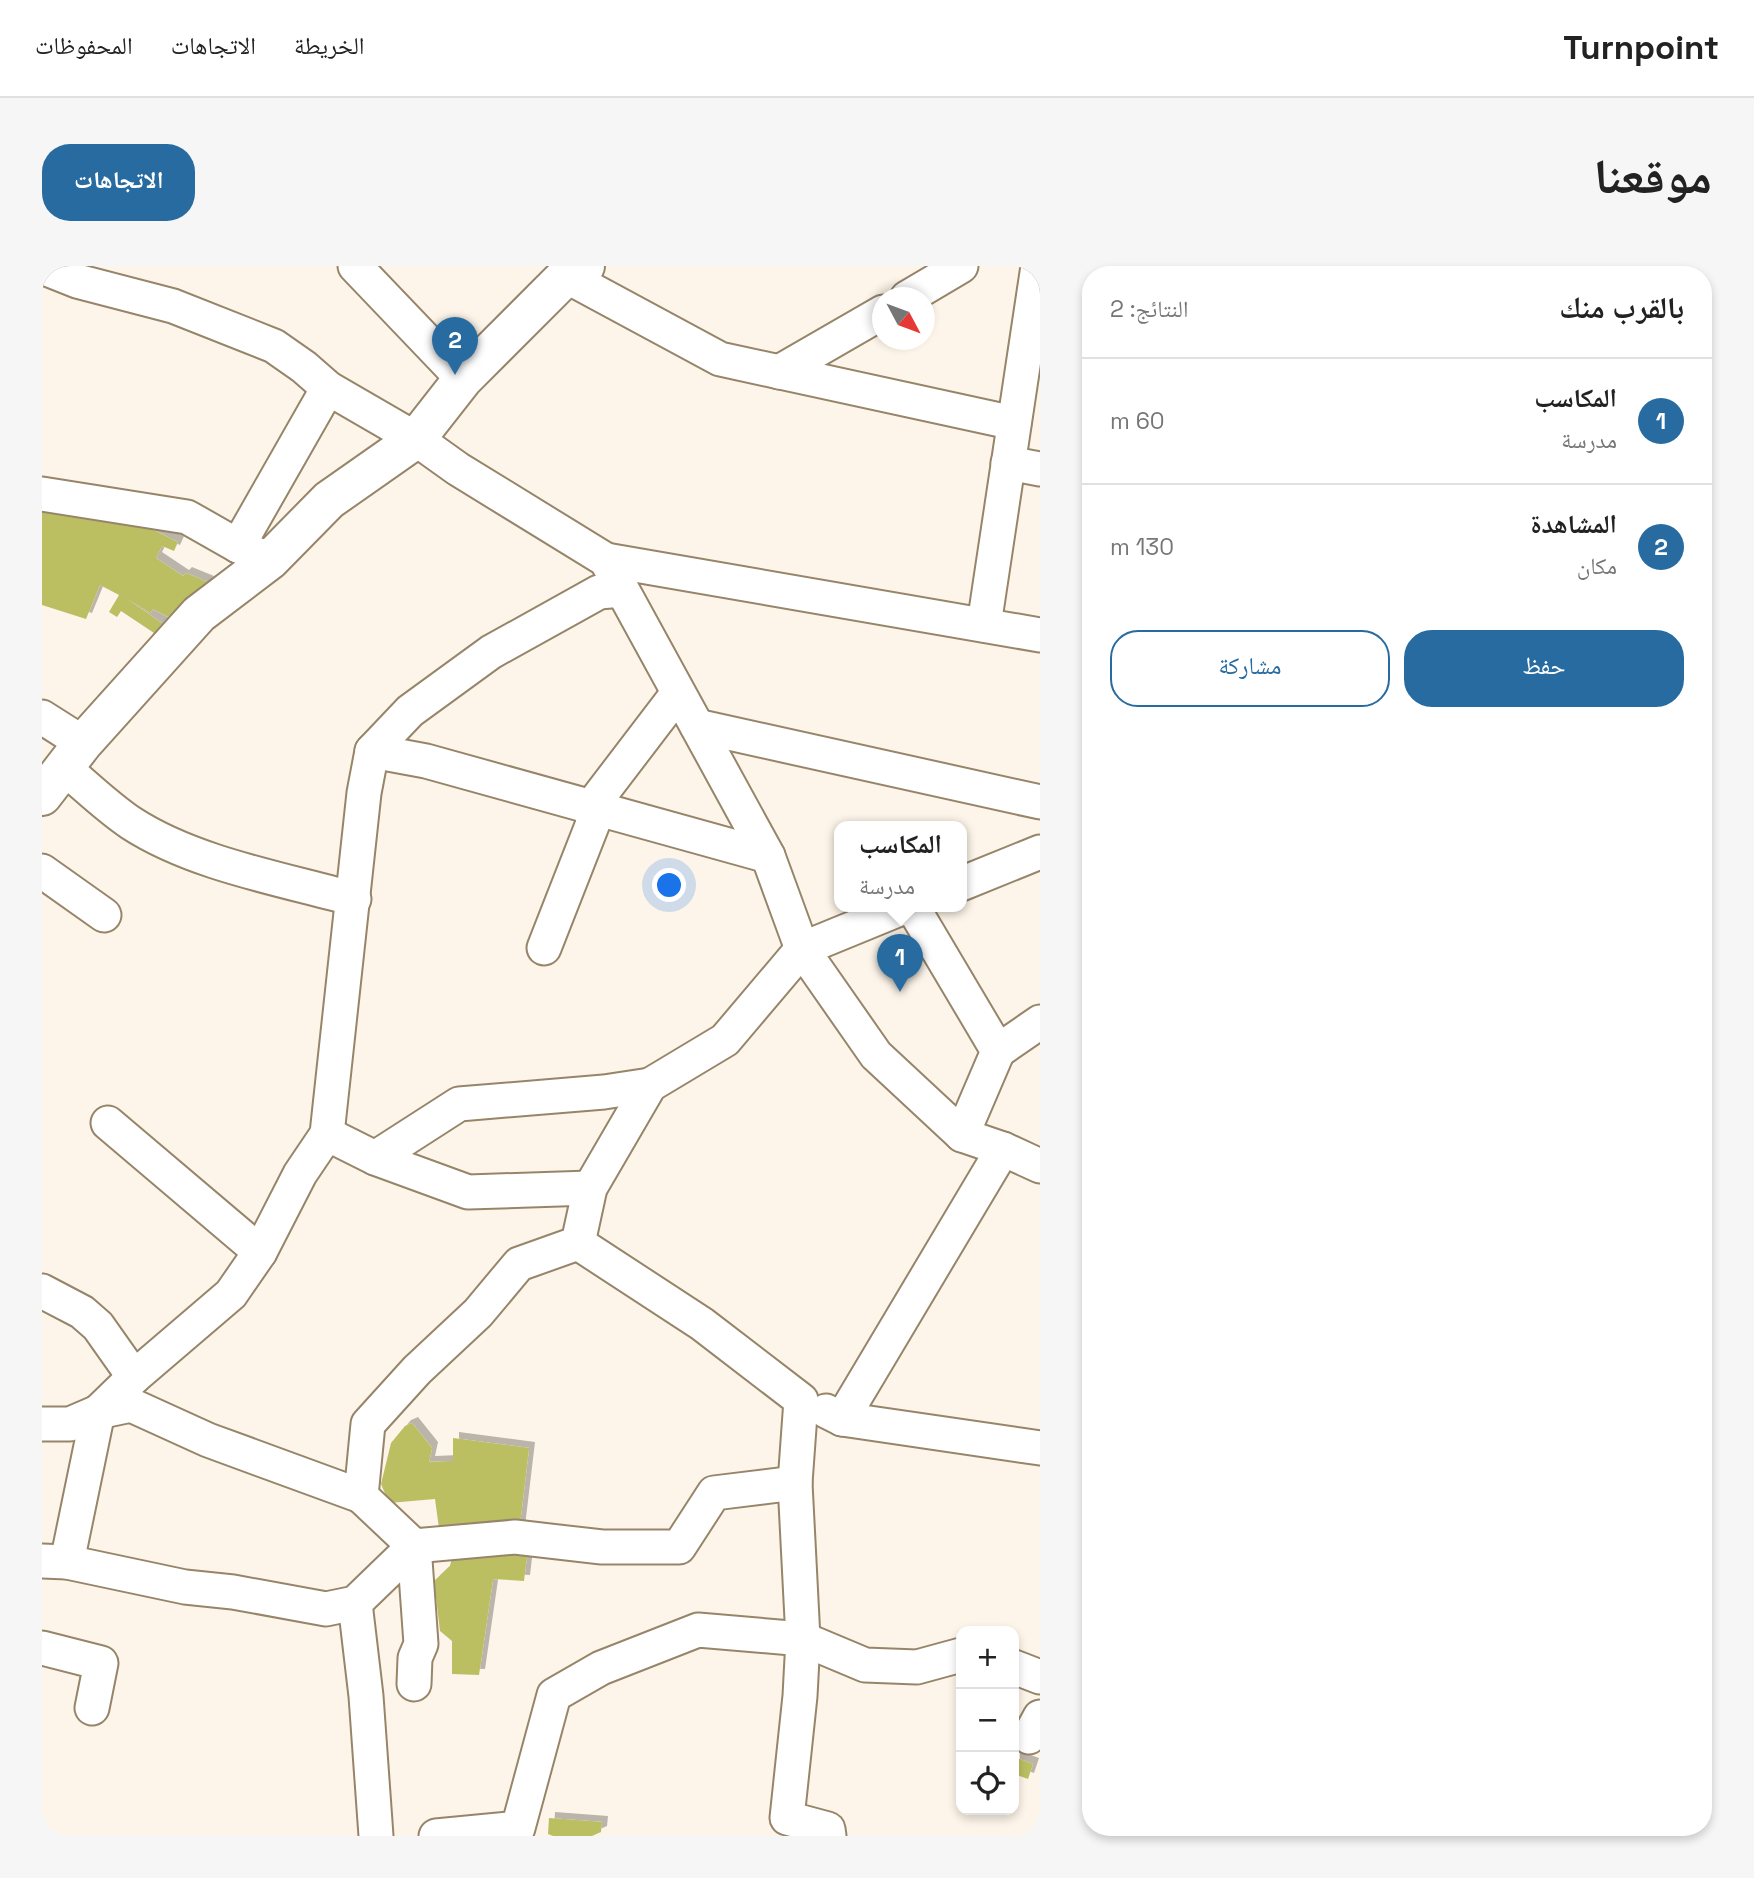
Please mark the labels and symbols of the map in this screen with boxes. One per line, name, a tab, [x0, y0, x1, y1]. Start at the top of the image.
north arrow	[872, 287, 935, 350]
pin: 2	[432, 317, 478, 375]
your location	[652, 868, 686, 902]
pin: 1	[877, 934, 923, 992]

